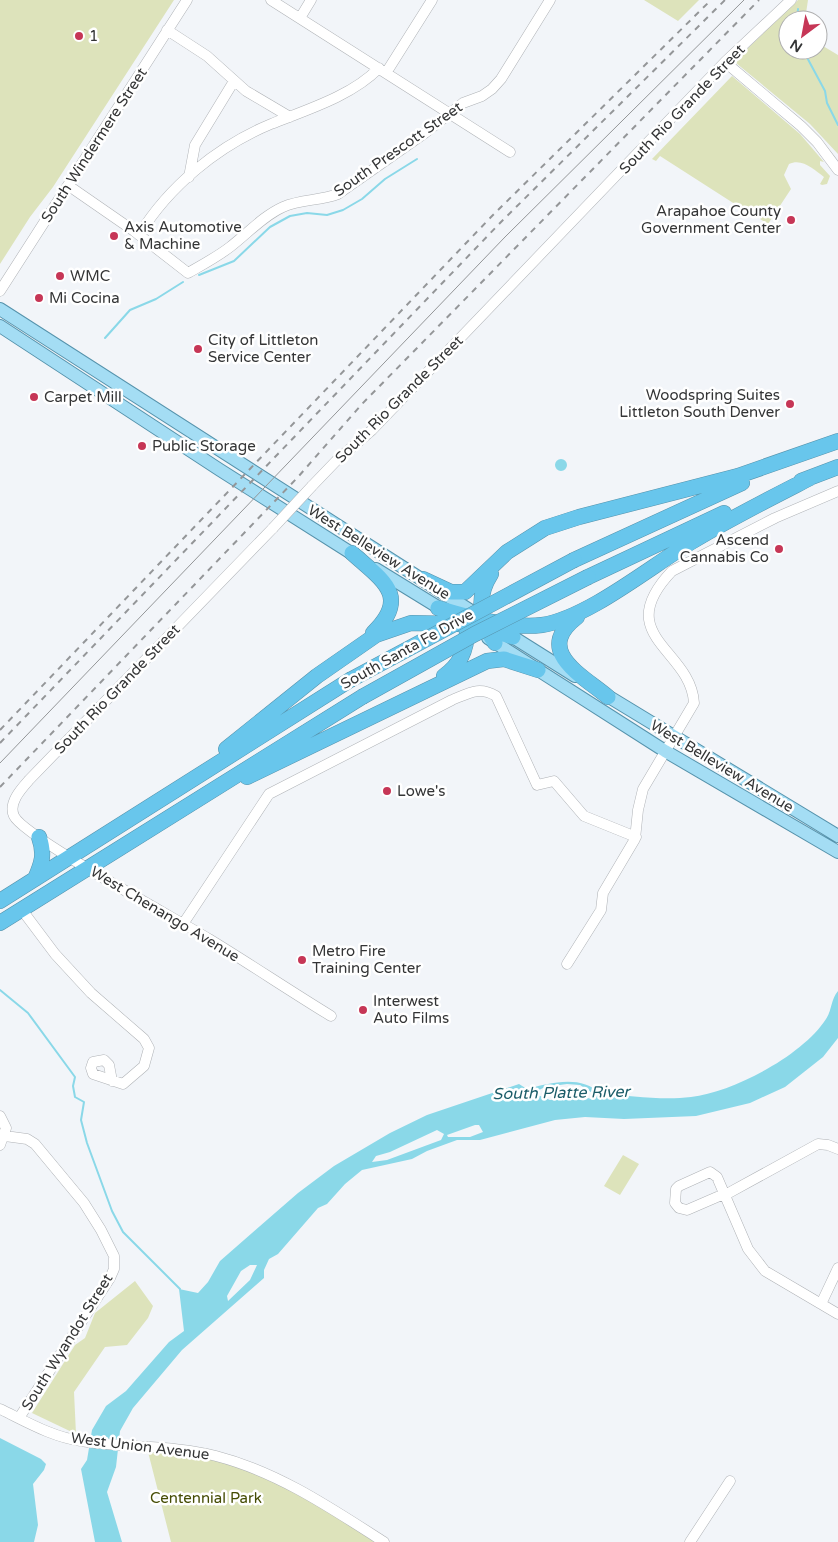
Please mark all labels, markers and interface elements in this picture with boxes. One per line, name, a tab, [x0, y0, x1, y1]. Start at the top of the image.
north arrow	[778, 10, 828, 60]
place label: 1	[89, 27, 98, 45]
marker: 1	[73, 30, 85, 42]
text: N	[787, 35, 806, 56]
street label: South Rio Grande Street	[615, 40, 749, 178]
street label: South Windermere Street	[37, 64, 151, 226]
street label: South Prescott Street	[330, 98, 466, 200]
place label: Arapahoe County Government Center	[641, 202, 781, 237]
marker: Arapahoe County Government Center	[785, 214, 797, 226]
place label: Axis Automotive & Machine	[124, 218, 242, 253]
marker: Axis Automotive & Machine	[108, 230, 120, 242]
place label: WMC	[70, 267, 110, 285]
marker: WMC	[54, 270, 66, 282]
place label: Mi Cocina	[49, 289, 120, 307]
marker: Mi Cocina	[33, 292, 45, 304]
place label: City of Littleton Service Center	[208, 331, 318, 366]
street label: South Rio Grande Street	[331, 331, 467, 467]
marker: City of Littleton Service Center	[192, 343, 204, 355]
place label: Woodspring Suites Littleton South Denver	[619, 386, 780, 421]
place label: Carpet Mill	[44, 388, 122, 406]
marker: Carpet Mill	[28, 391, 40, 403]
marker: Woodspring Suites Littleton South Denver	[784, 398, 796, 410]
place label: Public Storage	[152, 437, 256, 455]
marker: Public Storage	[136, 440, 148, 452]
street label: West Belleview Avenue	[305, 501, 453, 603]
place label: Ascend Cannabis Co	[680, 531, 769, 566]
marker: Ascend Cannabis Co	[773, 543, 785, 555]
street label: South Santa Fe Drive	[338, 605, 476, 693]
street label: South Rio Grande Street	[50, 620, 184, 758]
street label: West Belleview Avenue	[647, 716, 797, 816]
place label: Lowe's	[397, 782, 445, 800]
marker: Lowe's	[381, 785, 393, 797]
street label: West Chenango Avenue	[87, 862, 243, 966]
place label: Metro Fire Training Center	[312, 942, 421, 977]
marker: Metro Fire Training Center	[296, 954, 308, 966]
place label: Interwest Auto Films	[373, 992, 449, 1027]
marker: Interwest Auto Films	[357, 1004, 369, 1016]
water label: South Platte River	[492, 1082, 632, 1104]
street label: South Wyandot Street	[18, 1270, 117, 1414]
street label: West Union Avenue	[70, 1429, 210, 1463]
park label: Centennial Park	[150, 1489, 262, 1507]

